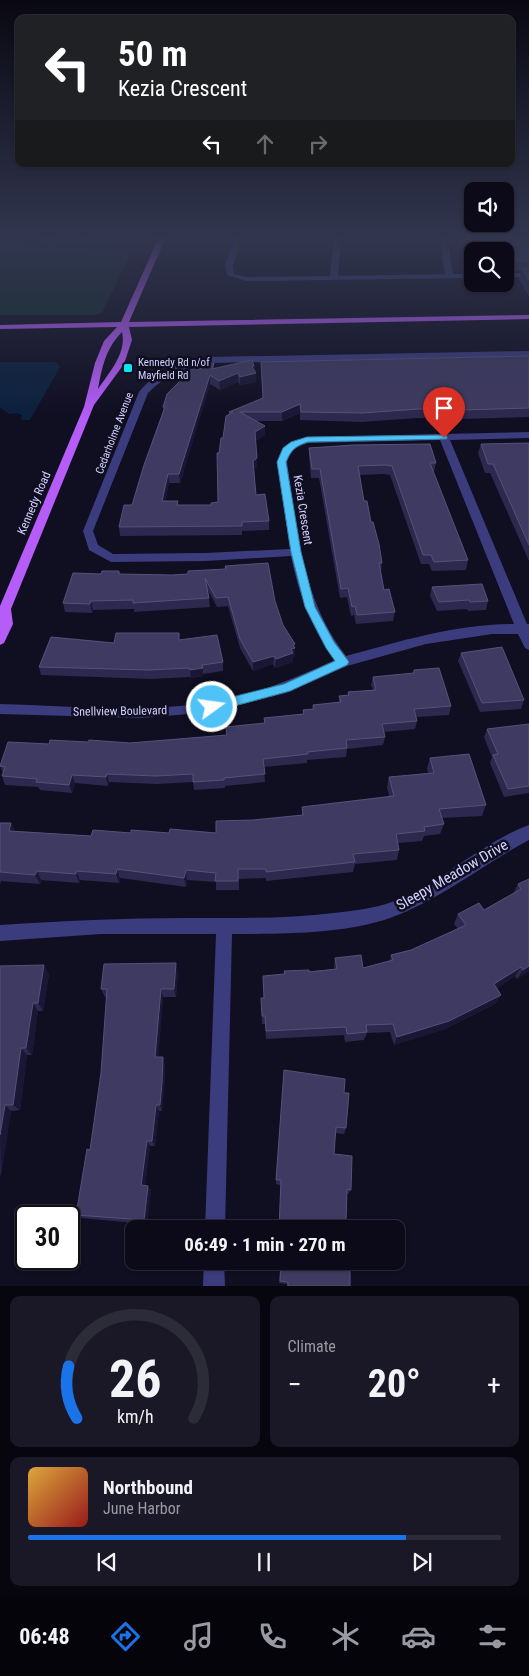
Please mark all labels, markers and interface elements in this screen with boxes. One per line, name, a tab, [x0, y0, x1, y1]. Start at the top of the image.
text: 50 m	[118, 34, 187, 75]
icon: left	[35, 35, 100, 100]
text: Kezia Crescent	[118, 76, 247, 101]
icon: left	[198, 130, 226, 158]
icon: ahead	[251, 130, 279, 158]
icon: right	[304, 130, 332, 158]
map controls	[464, 182, 514, 292]
button: sound	[464, 182, 514, 232]
button: search	[464, 242, 514, 292]
place label: Kennedy Rd n/of Mayfield Rd	[138, 356, 210, 382]
marker: Kennedy Rd n/of Mayfield Rd	[122, 362, 134, 374]
pin	[423, 387, 465, 438]
street label: Cedarholme Avenue	[93, 390, 136, 476]
icon: arrive	[430, 394, 458, 422]
street label: Kennedy Road	[14, 469, 54, 537]
street label: Kezia Crescent	[291, 474, 315, 546]
position arrow	[185, 680, 237, 732]
street label: Snellview Boulevard	[73, 703, 167, 719]
street label: Sleepy Meadow Drive	[393, 836, 511, 914]
speed limit sign: 30	[15, 1205, 80, 1270]
text: 06:49 · 1 min · 270 m	[184, 1233, 346, 1256]
text: Climate	[288, 1337, 336, 1356]
text: 26	[108, 1349, 161, 1410]
text: 20°	[368, 1362, 421, 1406]
text: −	[288, 1368, 302, 1401]
text: +	[487, 1368, 501, 1401]
text: km/h	[116, 1406, 153, 1427]
text: Northbound	[103, 1476, 193, 1499]
text: June Harbor	[103, 1499, 181, 1518]
icon: previous	[93, 1548, 121, 1576]
icon: pause	[250, 1548, 278, 1576]
icon: next	[408, 1548, 436, 1576]
icon: directions	[108, 1619, 143, 1654]
icon: music	[181, 1619, 216, 1654]
icon: phone	[255, 1619, 290, 1654]
icon: climate	[328, 1619, 363, 1654]
icon: car	[401, 1619, 436, 1654]
icon: filters	[475, 1619, 510, 1654]
text: 06:48	[19, 1624, 70, 1649]

